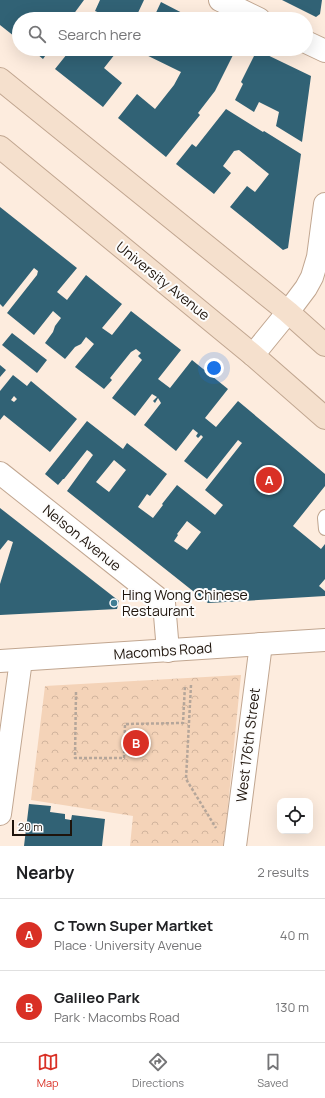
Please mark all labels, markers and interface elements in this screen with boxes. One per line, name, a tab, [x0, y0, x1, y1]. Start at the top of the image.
search box	[12, 12, 313, 56]
icon: search	[26, 23, 48, 45]
text: Search here	[58, 24, 141, 45]
street label: University Avenue	[113, 237, 214, 324]
your location	[204, 358, 224, 378]
pin: A	[256, 465, 282, 495]
street label: Nelson Avenue	[39, 500, 125, 575]
place label: Hing Wong Chinese Restaurant	[122, 585, 248, 620]
marker: Hing Wong Chinese Restaurant	[109, 598, 119, 608]
street label: Macombs Road	[113, 638, 213, 663]
street label: West 176th Street	[231, 686, 264, 803]
pin: B	[123, 728, 149, 758]
map controls	[277, 798, 313, 834]
button: locate	[277, 798, 313, 834]
scale bar	[12, 818, 72, 837]
text: 20 m	[18, 819, 43, 834]
text: Nearby	[16, 861, 74, 884]
text: 2 results	[257, 863, 309, 881]
text: C Town Super Martket	[54, 915, 213, 936]
text: A	[25, 926, 33, 944]
text: 40 m	[280, 926, 309, 944]
text: Place · University Avenue	[54, 936, 202, 954]
text: Galileo Park	[54, 987, 140, 1008]
text: B	[25, 998, 33, 1016]
text: 130 m	[275, 998, 309, 1016]
text: Park · Macombs Road	[54, 1008, 180, 1026]
tab: Map	[37, 1051, 59, 1090]
tab: Directions	[132, 1051, 184, 1090]
tab: Saved	[257, 1051, 288, 1090]

